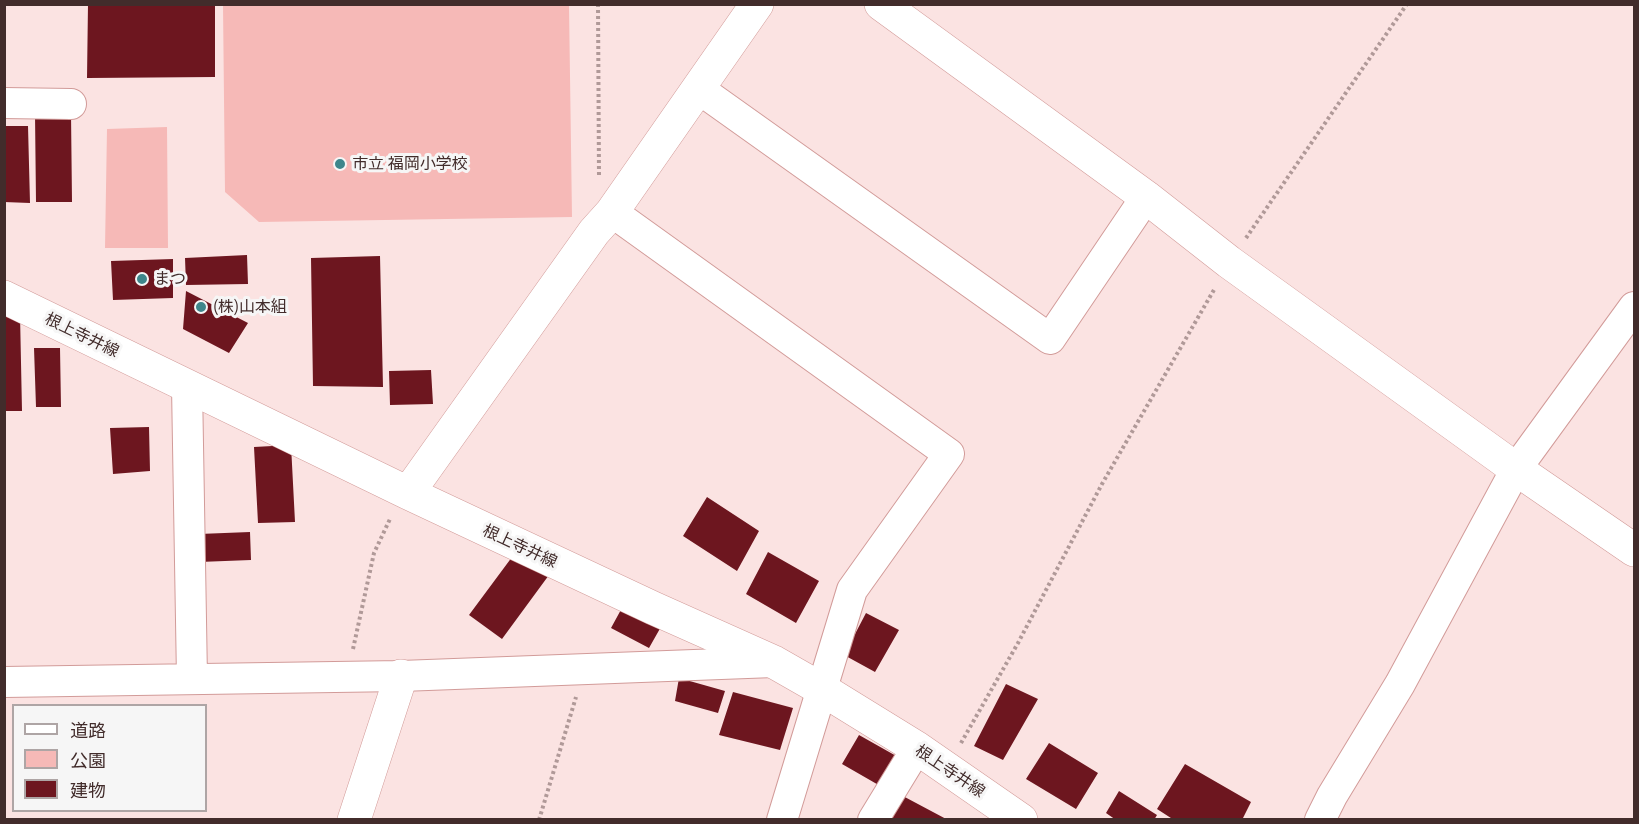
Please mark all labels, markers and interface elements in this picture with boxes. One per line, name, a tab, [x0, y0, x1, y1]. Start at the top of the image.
place label: 市立 福岡小学校	[352, 154, 468, 174]
marker: 市立 福岡小学校	[333, 157, 347, 171]
place label: まつ	[154, 269, 186, 289]
marker: まつ	[135, 272, 149, 286]
place label: (株)山本組	[213, 297, 287, 317]
marker: (株)山本組	[194, 300, 208, 314]
street label: 根上寺井線	[42, 309, 122, 361]
street label: 根上寺井線	[480, 520, 560, 572]
legend	[12, 704, 207, 812]
text: 道路	[70, 720, 106, 740]
street label: 根上寺井線	[911, 741, 989, 801]
text: 公園	[70, 750, 106, 770]
text: 建物	[70, 780, 106, 800]

